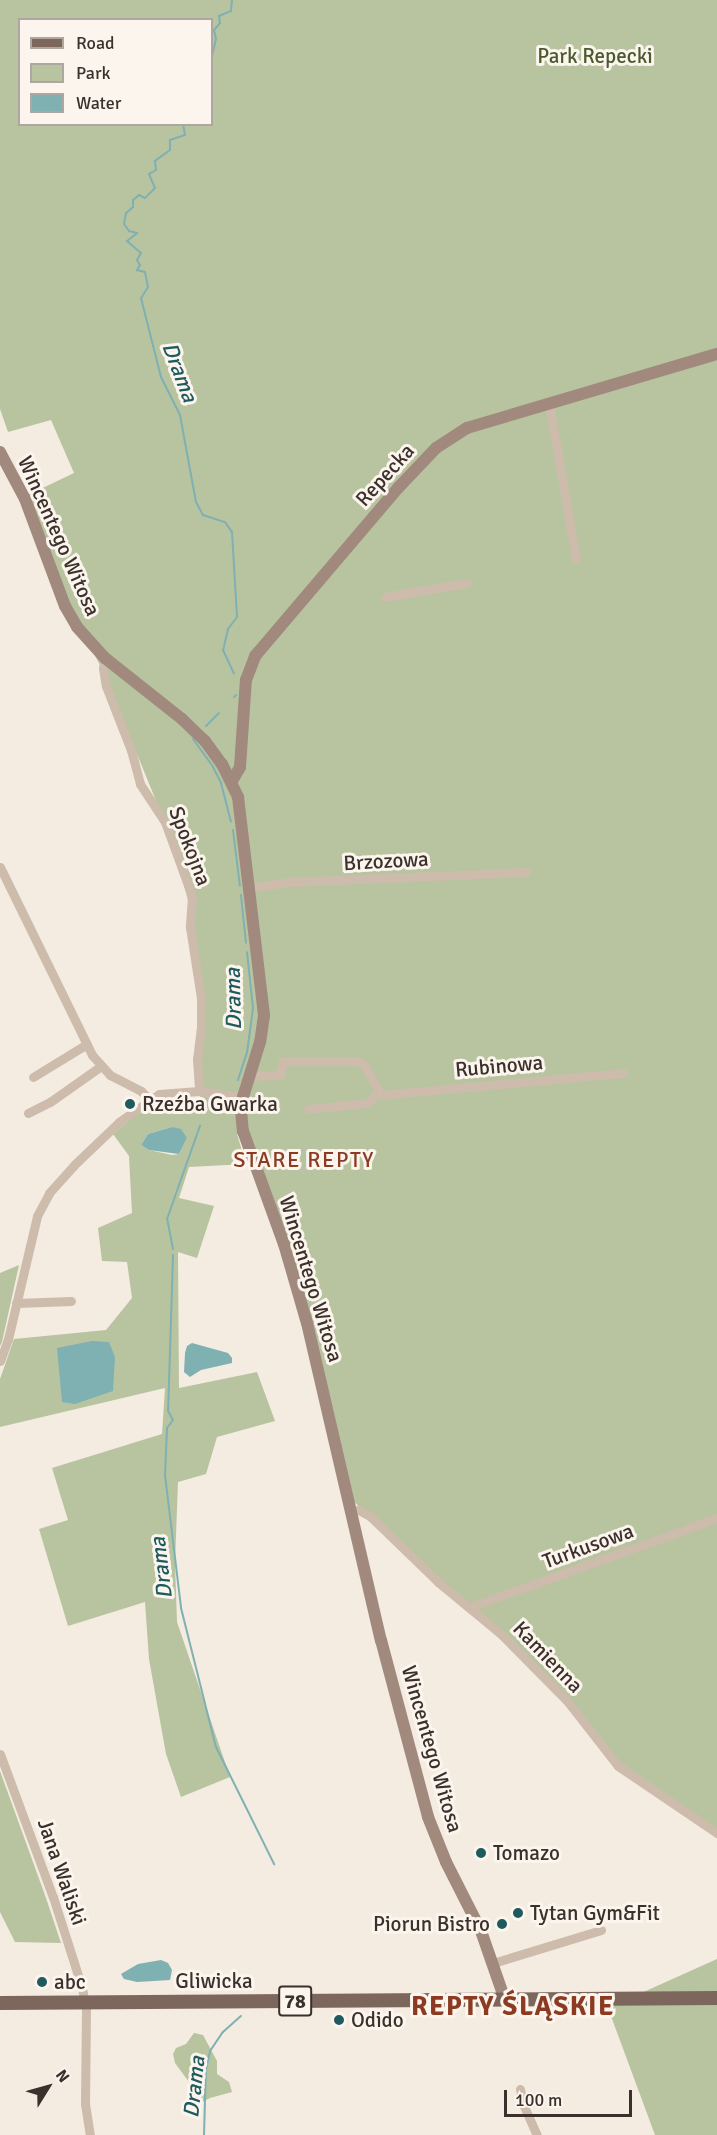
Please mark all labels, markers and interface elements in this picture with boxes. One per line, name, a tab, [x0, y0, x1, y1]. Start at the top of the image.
legend	[18, 18, 213, 126]
text: Road	[76, 32, 115, 54]
park label: Park Repecki	[537, 43, 653, 69]
text: Park	[76, 62, 111, 84]
text: Water	[76, 92, 121, 114]
water label: Drama	[157, 338, 203, 406]
street label: Repecka	[350, 438, 420, 512]
street label: Wincentego Witosa	[12, 452, 106, 620]
street label: Spokojna	[163, 803, 217, 889]
street label: Brzozowa	[343, 846, 429, 876]
water label: Drama	[219, 968, 247, 1030]
street label: Rubinowa	[454, 1050, 544, 1082]
place label: Rzeźba Gwarka	[142, 1091, 278, 1117]
marker: Rzeźba Gwarka	[123, 1097, 137, 1111]
district label: STARE REPTY	[233, 1147, 375, 1173]
street label: Wincentego Witosa	[274, 1193, 348, 1365]
street label: Turkusowa	[539, 1518, 637, 1574]
water label: Drama	[144, 1536, 178, 1600]
street label: Kamienna	[508, 1616, 588, 1698]
street label: Wincentego Witosa	[396, 1663, 468, 1835]
street label: Jana Waliski	[32, 1815, 92, 1929]
place label: Tomazo	[493, 1840, 560, 1866]
marker: Tomazo	[474, 1846, 488, 1860]
place label: Tytan Gym&Fit	[530, 1900, 660, 1926]
marker: Tytan Gym&Fit	[511, 1906, 525, 1920]
place label: Piorun Bistro	[373, 1911, 490, 1937]
marker: Piorun Bistro	[495, 1917, 509, 1931]
street label: Gliwicka	[175, 1968, 253, 1994]
place label: abc	[54, 1969, 86, 1995]
marker: abc	[35, 1975, 49, 1989]
road number: 78	[277, 1984, 313, 2018]
district label: REPTY ŚLĄSKIE	[411, 1991, 615, 2023]
place label: Odido	[351, 2007, 404, 2033]
marker: Odido	[332, 2013, 346, 2027]
water label: Drama	[178, 2055, 210, 2119]
north arrow	[18, 2057, 78, 2117]
text: N	[51, 2066, 74, 2087]
scale bar	[507, 2078, 634, 2116]
text: 100 m	[515, 2089, 562, 2111]

